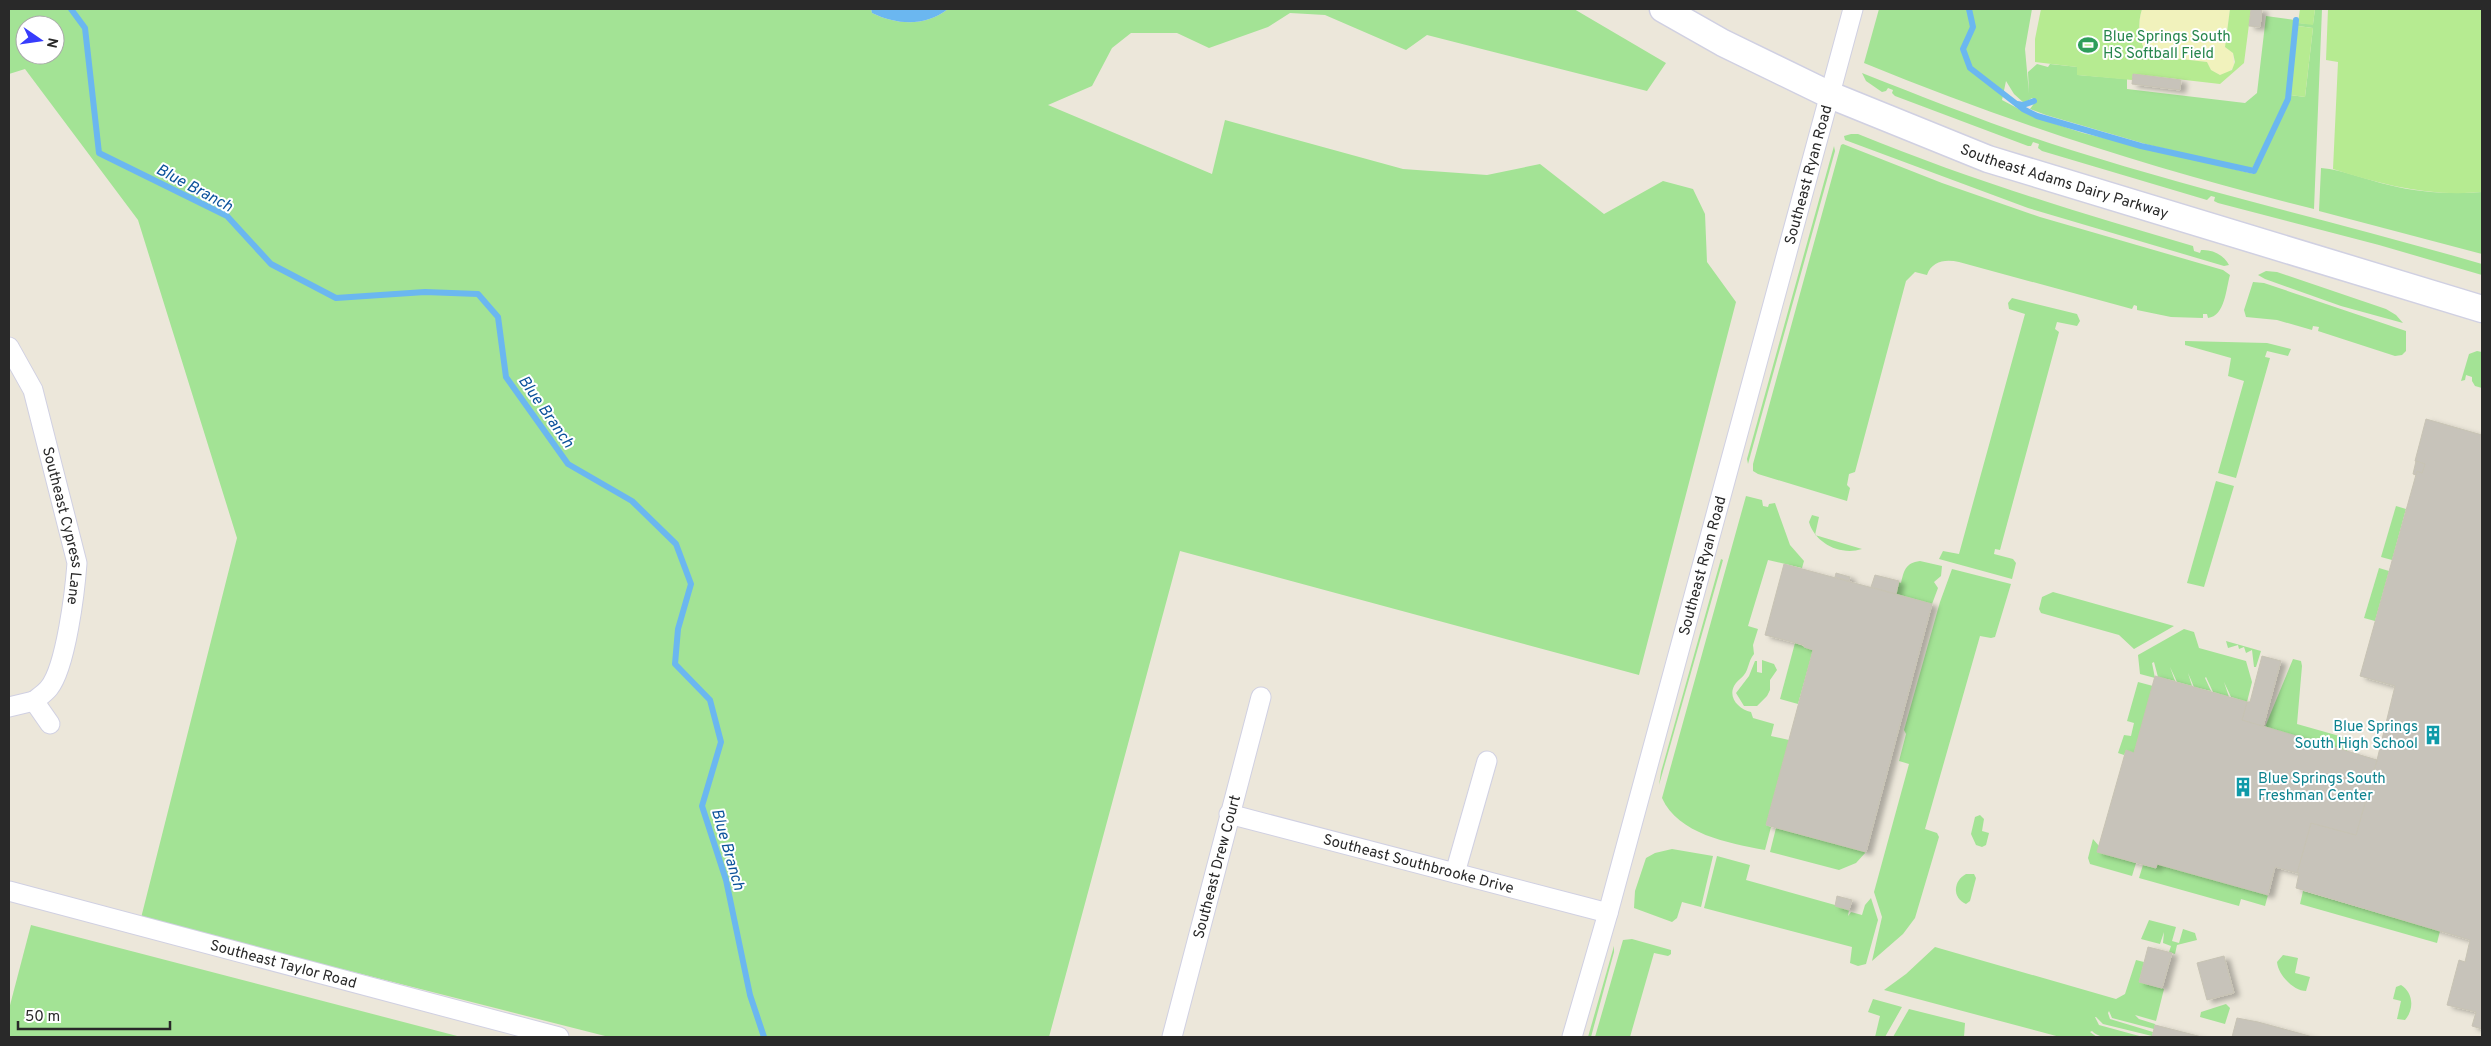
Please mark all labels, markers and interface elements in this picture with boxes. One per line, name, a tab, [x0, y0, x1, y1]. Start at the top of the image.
north arrow	[15, 15, 65, 65]
place label: Blue Springs South HS Softball Field	[2103, 28, 2231, 64]
sports icon: Blue Springs South HS Softball Field	[2077, 34, 2099, 56]
text: N	[42, 36, 61, 49]
street label: Southeast Ryan Road	[1782, 103, 1838, 247]
street label: Southeast Adams Dairy Parkway	[1957, 141, 2170, 224]
water label: Blue Branch	[152, 160, 236, 217]
water label: Blue Branch	[513, 372, 578, 453]
street label: Southeast Cypress Lane	[37, 445, 85, 606]
street label: Southeast Ryan Road	[1676, 494, 1732, 638]
place label: Blue Springs South High School	[2295, 718, 2418, 754]
building icon: Blue Springs South High School	[2422, 724, 2444, 746]
place label: Blue Springs South Freshman Center	[2258, 770, 2386, 806]
building icon: Blue Springs South Freshman Center	[2232, 776, 2254, 798]
street label: Southeast Drew Court	[1190, 793, 1246, 941]
water label: Blue Branch	[706, 806, 748, 893]
street label: Southeast Southbrooke Drive	[1321, 831, 1516, 899]
street label: Southeast Taylor Road	[208, 937, 358, 994]
scale bar	[18, 998, 170, 1030]
text: 50 m	[25, 1008, 60, 1027]

